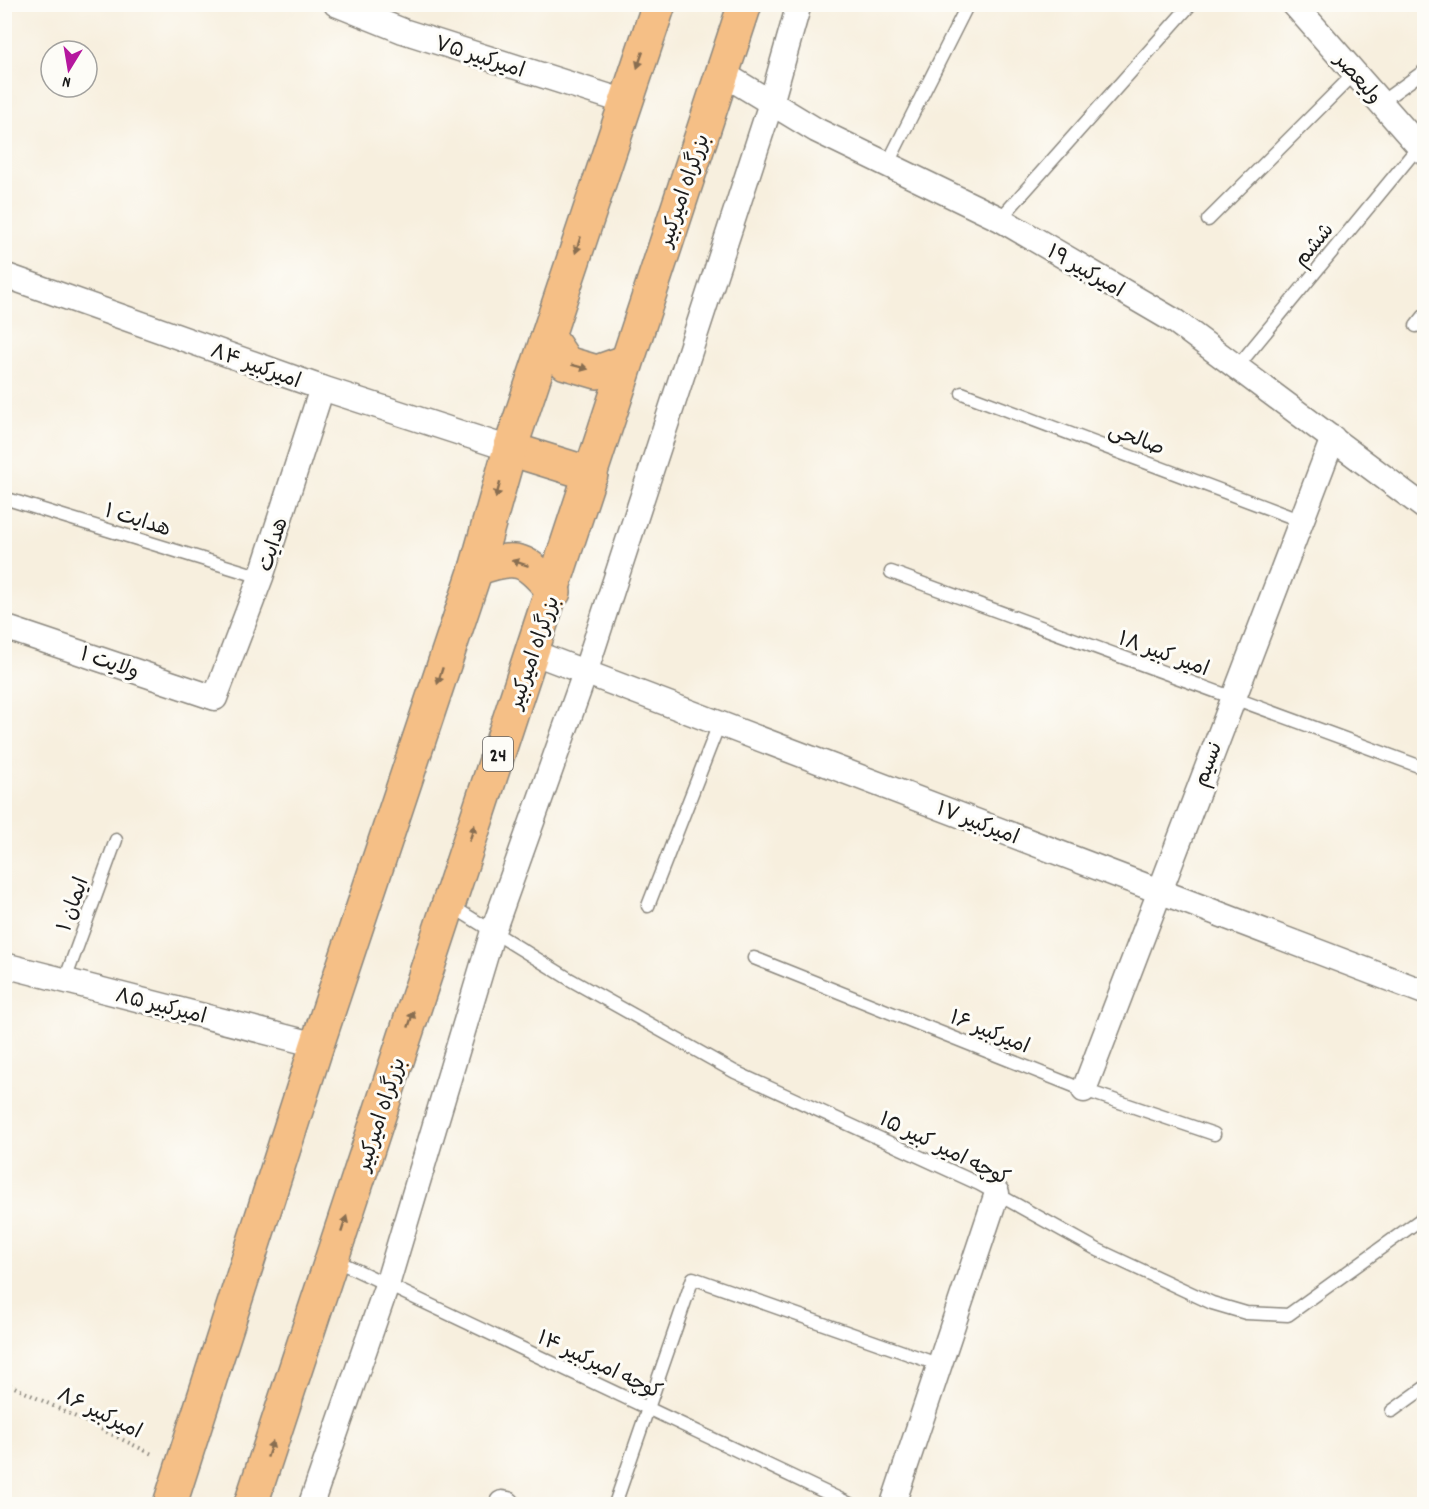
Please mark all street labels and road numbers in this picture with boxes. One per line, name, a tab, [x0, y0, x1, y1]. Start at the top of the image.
street label: امیرکبیر ۷۵	[430, 30, 528, 88]
street label: ولیعصر	[1325, 46, 1387, 112]
street label: بزرگراه امیرکبیر	[652, 131, 719, 253]
street label: ششم	[1288, 217, 1343, 275]
street label: امیرکبیر ۱۹	[1040, 238, 1129, 307]
street label: امیرکبیر ۸۴	[206, 338, 304, 398]
street label: صالحی	[1103, 416, 1168, 465]
street label: هدایت ۱	[100, 498, 174, 546]
street label: هدایت	[252, 514, 298, 576]
street label: بزرگراه امیرکبیر	[502, 593, 569, 715]
street label: امیر کبیر ۱۸	[1113, 626, 1213, 686]
street label: ولایت ۱	[75, 641, 143, 689]
road number: 24	[483, 737, 513, 771]
street label: نسیم	[1188, 738, 1232, 792]
street label: امیرکبیر ۱۷	[931, 795, 1023, 854]
street label: ایمان ۱	[51, 874, 98, 936]
street label: امیرکبیر ۸۵	[112, 982, 209, 1034]
street label: امیرکبیر ۱۶	[944, 1004, 1033, 1063]
street label: بزرگراه امیرکبیر	[350, 1054, 415, 1177]
street label: کوچه امیر کبیر ۱۵	[873, 1106, 1014, 1195]
street label: کوچه امیرکبیر ۱۴	[531, 1325, 666, 1409]
street label: امیرکبیر ۸۶	[51, 1381, 146, 1448]

